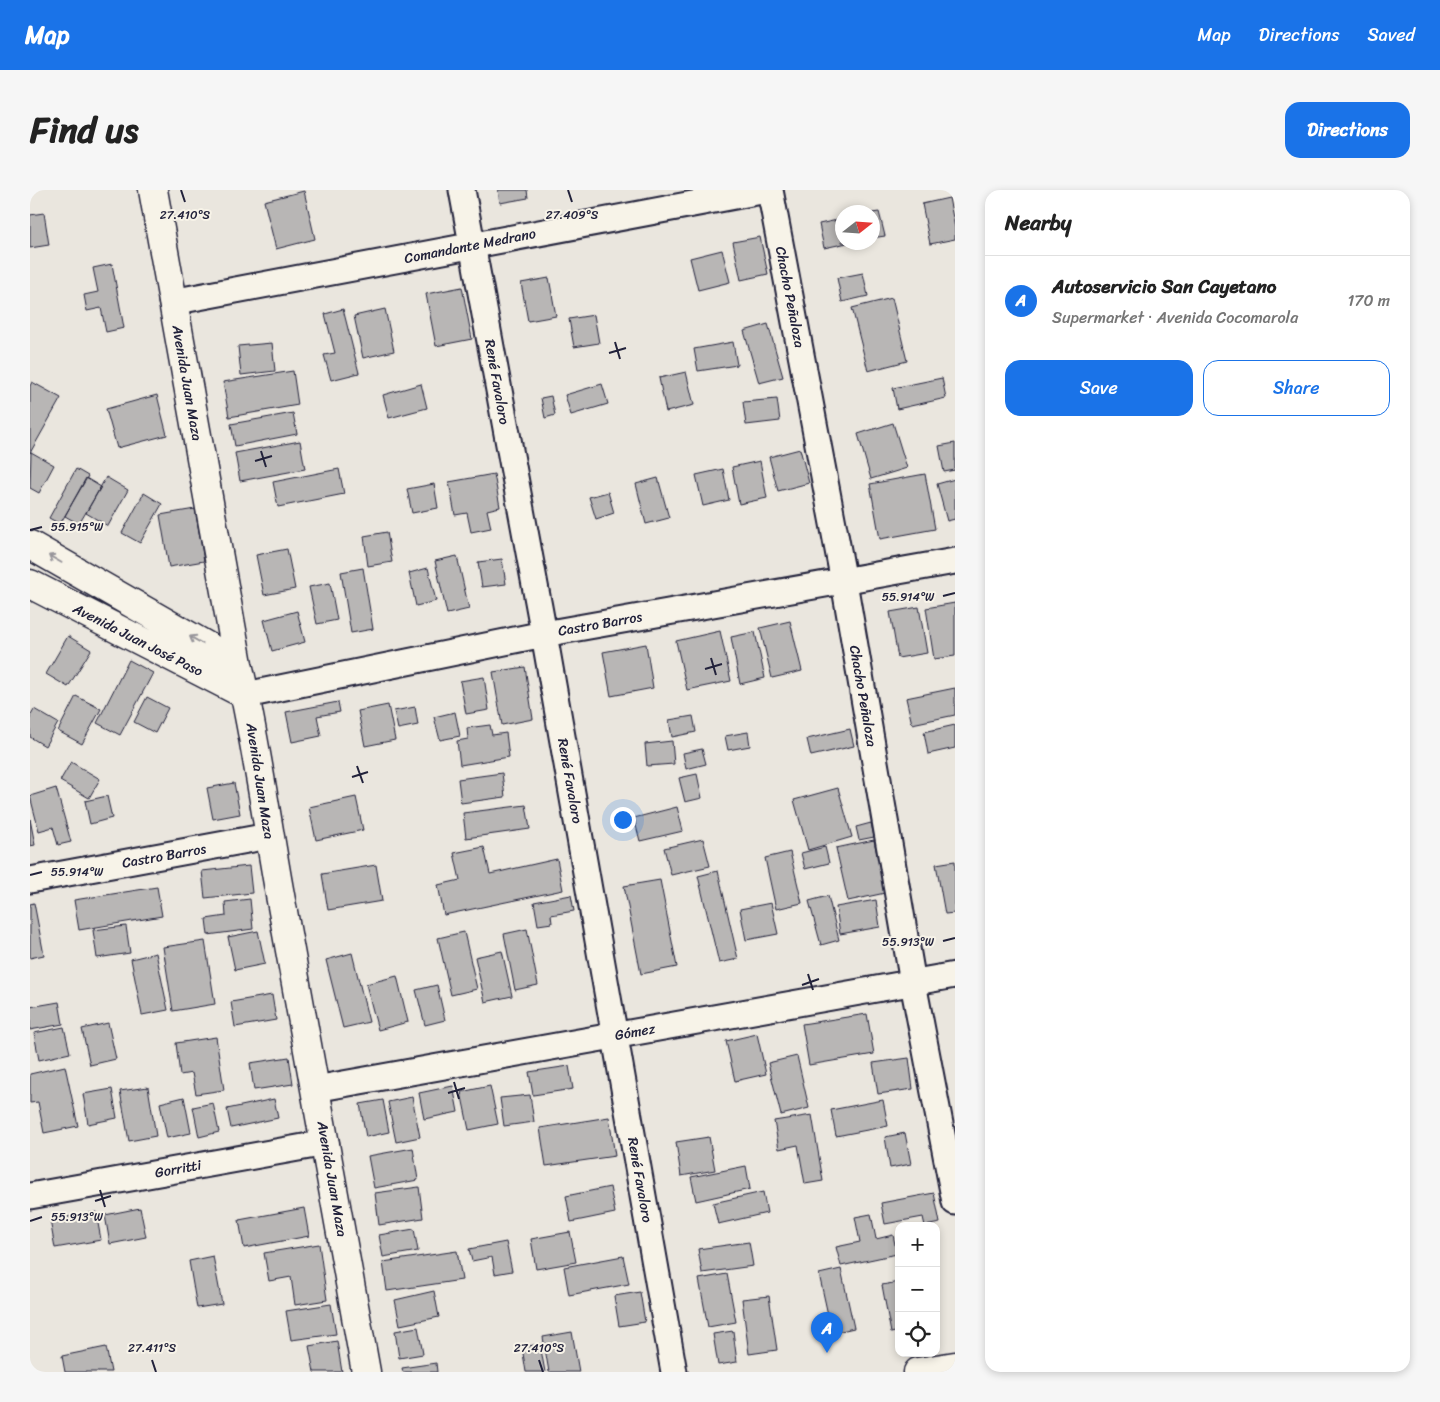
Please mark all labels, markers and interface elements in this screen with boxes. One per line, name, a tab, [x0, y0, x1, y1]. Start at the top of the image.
text: Map	[25, 14, 69, 56]
text: Map	[1198, 19, 1231, 51]
text: Directions	[1259, 19, 1340, 51]
text: Saved	[1368, 19, 1415, 51]
text: Find us	[30, 99, 138, 161]
button: Directions	[1285, 102, 1410, 158]
text: 27.410°S	[160, 204, 211, 226]
text: 27.409°S	[546, 204, 599, 226]
text: Nearby	[1005, 204, 1071, 242]
north arrow	[835, 205, 880, 250]
street label: Comandante Medrano	[402, 221, 538, 271]
street label: Chacho Peñaloza	[768, 244, 812, 350]
text: Autoservicio San Cayetano	[1052, 270, 1276, 303]
text: A	[1016, 286, 1026, 315]
text: 170 m	[1347, 286, 1390, 315]
text: Supermarket · Avenida Cocomarola	[1052, 303, 1298, 332]
street label: Avenida Juan Maza	[164, 322, 209, 443]
street label: René Favaloro	[477, 337, 517, 427]
button: Save	[1005, 360, 1193, 416]
button: Share	[1203, 360, 1390, 416]
text: 55.915°W	[51, 516, 104, 538]
one-way arrow	[48, 554, 62, 564]
text: 55.914°W	[882, 586, 935, 608]
street label: Avenida Juan José Paso	[68, 596, 208, 684]
street label: Castro Barros	[556, 604, 644, 644]
one-way arrow	[188, 635, 203, 645]
street label: Chacho Peñaloza	[842, 643, 884, 749]
street label: Avenida Juan Maza	[238, 720, 282, 841]
street label: René Favaloro	[550, 736, 590, 826]
your location	[610, 807, 636, 833]
street label: Castro Barros	[120, 836, 208, 876]
text: 55.914°W	[51, 861, 104, 883]
text: 55.913°W	[882, 931, 935, 953]
street label: Gómez	[613, 1016, 657, 1048]
street label: Avenida Juan Maza	[309, 1118, 354, 1239]
street label: René Favaloro	[620, 1135, 660, 1225]
street label: Gorritti	[153, 1152, 204, 1185]
text: 55.913°W	[51, 1206, 104, 1228]
map controls	[895, 1222, 940, 1357]
button: +	[895, 1222, 940, 1267]
button: −	[895, 1267, 940, 1312]
pin: A	[811, 1312, 843, 1353]
button: locate	[895, 1312, 940, 1357]
text: 27.411°S	[128, 1337, 176, 1359]
text: 27.410°S	[514, 1337, 565, 1359]

